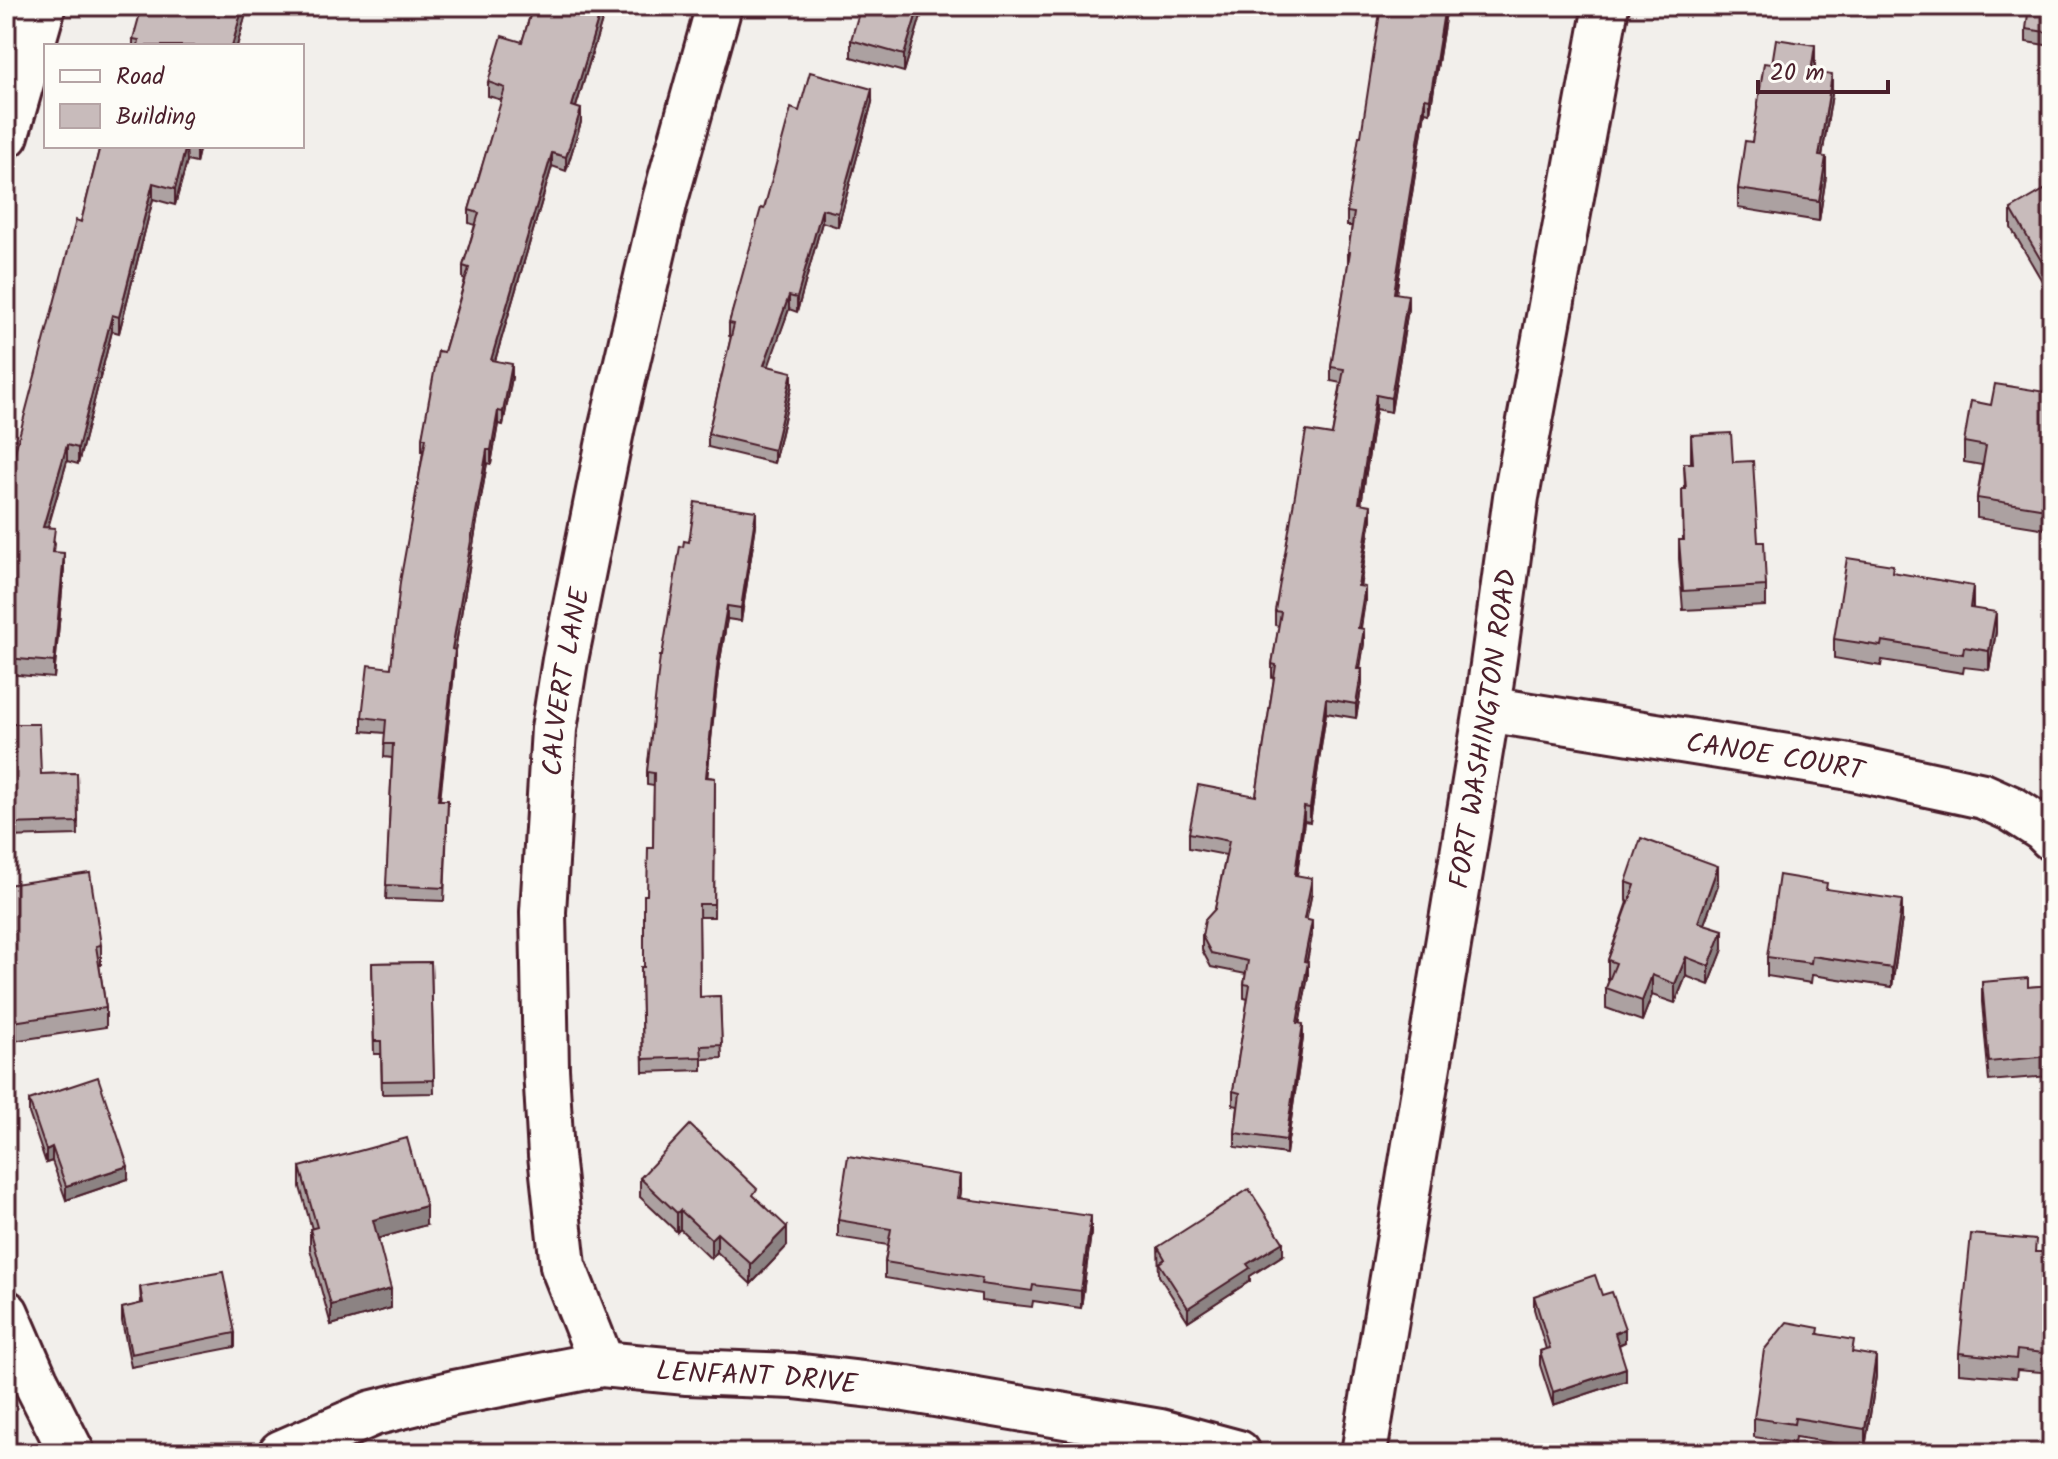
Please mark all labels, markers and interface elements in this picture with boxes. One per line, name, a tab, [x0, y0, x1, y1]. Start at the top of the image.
legend	[44, 44, 304, 148]
scale bar	[1758, 44, 1888, 94]
text: 20 m	[1770, 54, 1825, 93]
text: Road	[116, 58, 165, 97]
text: Building	[116, 98, 196, 137]
street label: FORT WASHINGTON ROAD	[1438, 566, 1531, 892]
street label: CALVERT LANE	[531, 583, 604, 777]
street label: CANOE COURT	[1683, 721, 1870, 795]
street label: LENFANT DRIVE	[654, 1349, 860, 1408]

